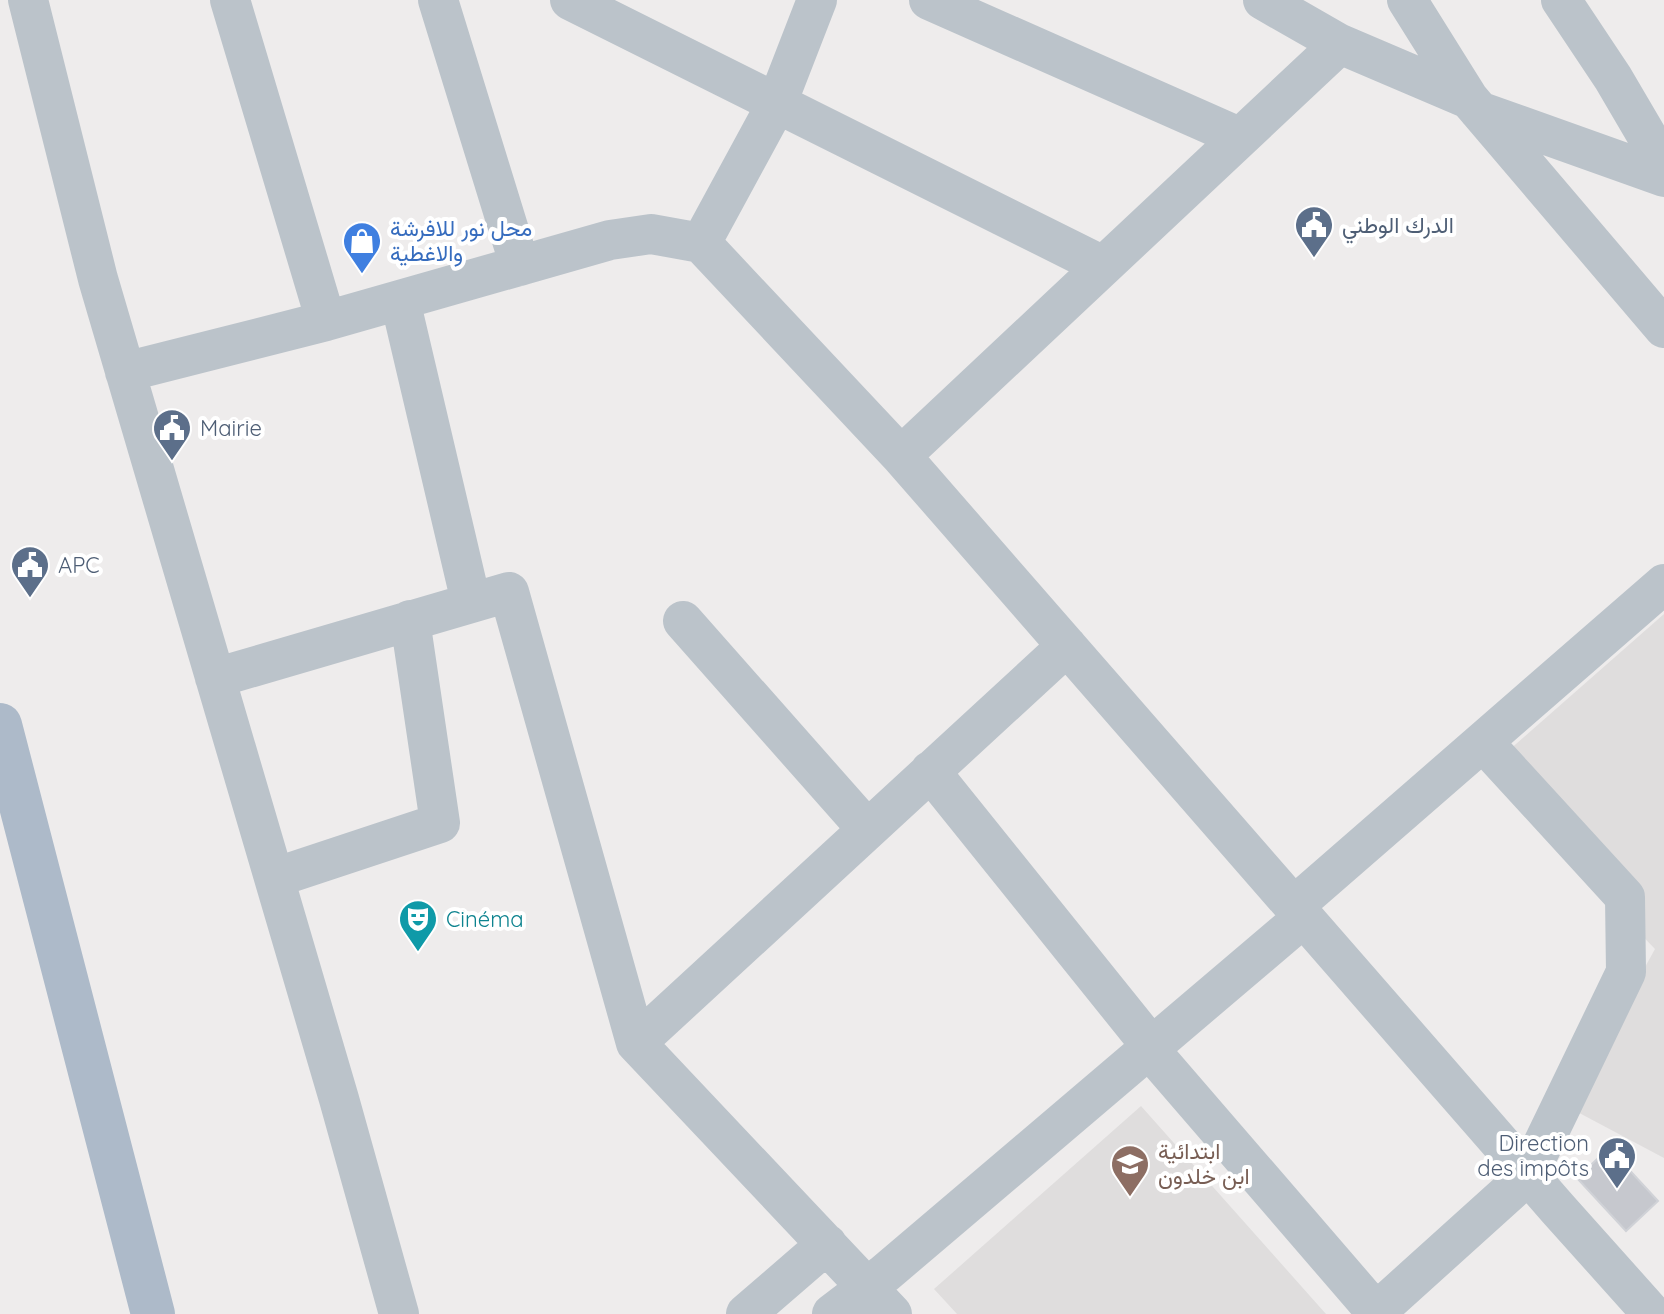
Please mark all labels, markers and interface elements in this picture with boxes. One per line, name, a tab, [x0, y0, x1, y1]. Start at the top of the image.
public building icon: الدرك الوطني	[1293, 204, 1335, 259]
place label: الدرك الوطني	[1342, 211, 1454, 244]
place label: محل نور للافرشة والاغطية	[390, 214, 532, 267]
shop icon: محل نور للافرشة والاغطية	[341, 220, 383, 275]
public building icon: Mairie	[151, 407, 193, 462]
place label: Mairie	[200, 414, 262, 442]
public building icon: APC	[9, 544, 51, 599]
place label: APC	[58, 551, 100, 579]
theatre icon: Cinéma	[397, 898, 439, 953]
place label: Cinéma	[446, 905, 524, 933]
place label: Direction des impôts	[1477, 1129, 1589, 1182]
public building icon: Direction des impôts	[1596, 1135, 1638, 1190]
place label: ابتدائية ابن خلدون	[1158, 1137, 1250, 1190]
school or university icon: ابتدائية ابن خلدون	[1109, 1143, 1151, 1198]

